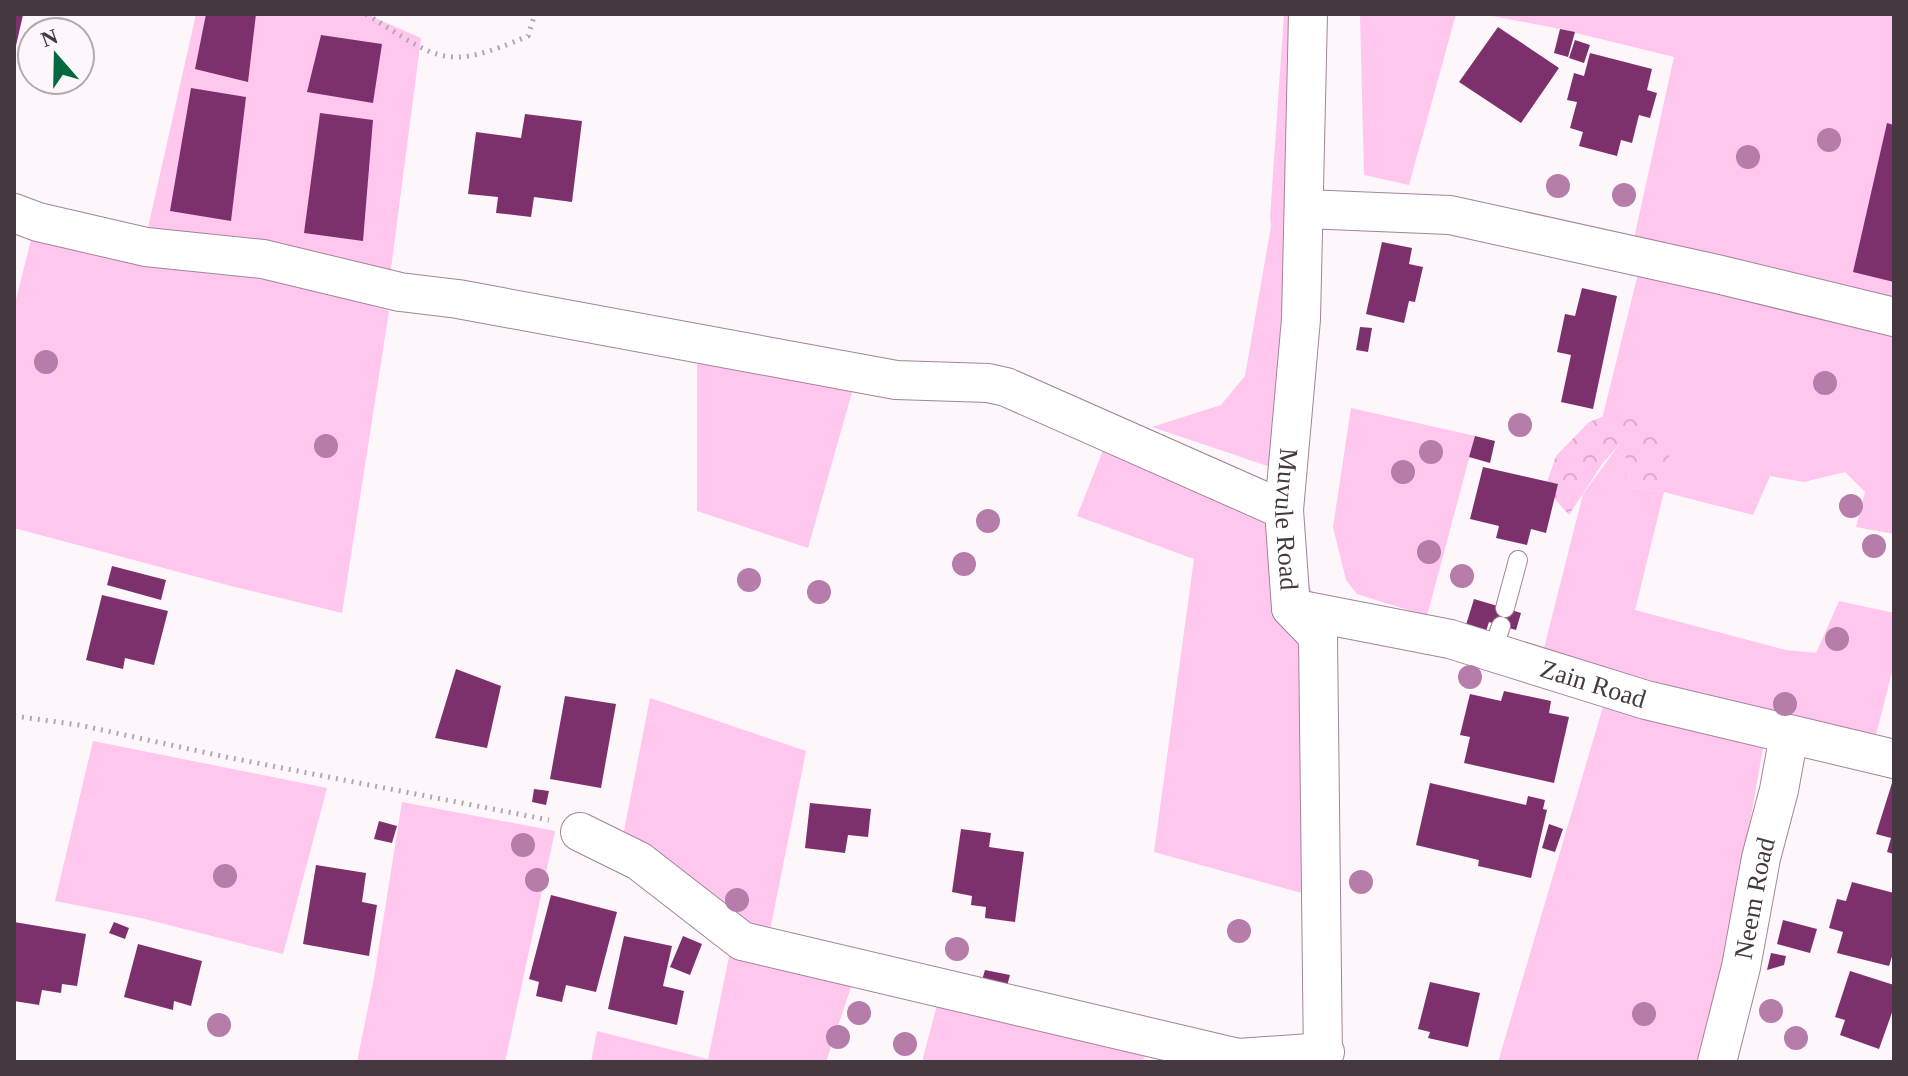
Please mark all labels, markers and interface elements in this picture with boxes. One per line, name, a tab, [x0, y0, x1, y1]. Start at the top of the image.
north arrow	[16, 16, 96, 96]
text: N	[38, 23, 61, 52]
street label: Muvule Road	[1270, 447, 1304, 591]
street label: Zain Road	[1537, 654, 1650, 714]
street label: Neem Road	[1728, 834, 1780, 961]

